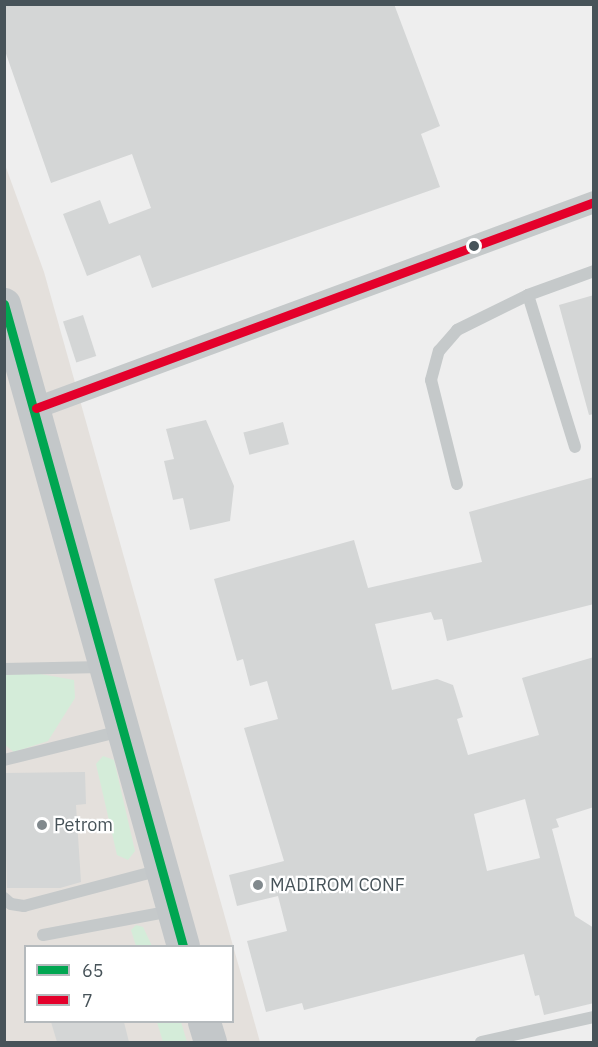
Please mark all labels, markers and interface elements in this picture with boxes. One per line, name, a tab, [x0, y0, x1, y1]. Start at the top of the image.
unlabelled marker	[468, 240, 480, 252]
place label: Petrom	[54, 814, 113, 836]
marker: Petrom	[35, 818, 49, 832]
place label: MADIROM CONF	[270, 874, 405, 896]
marker: MADIROM CONF	[251, 878, 265, 892]
legend	[24, 945, 234, 1023]
text: 65	[82, 959, 104, 982]
text: 7	[82, 989, 93, 1012]

